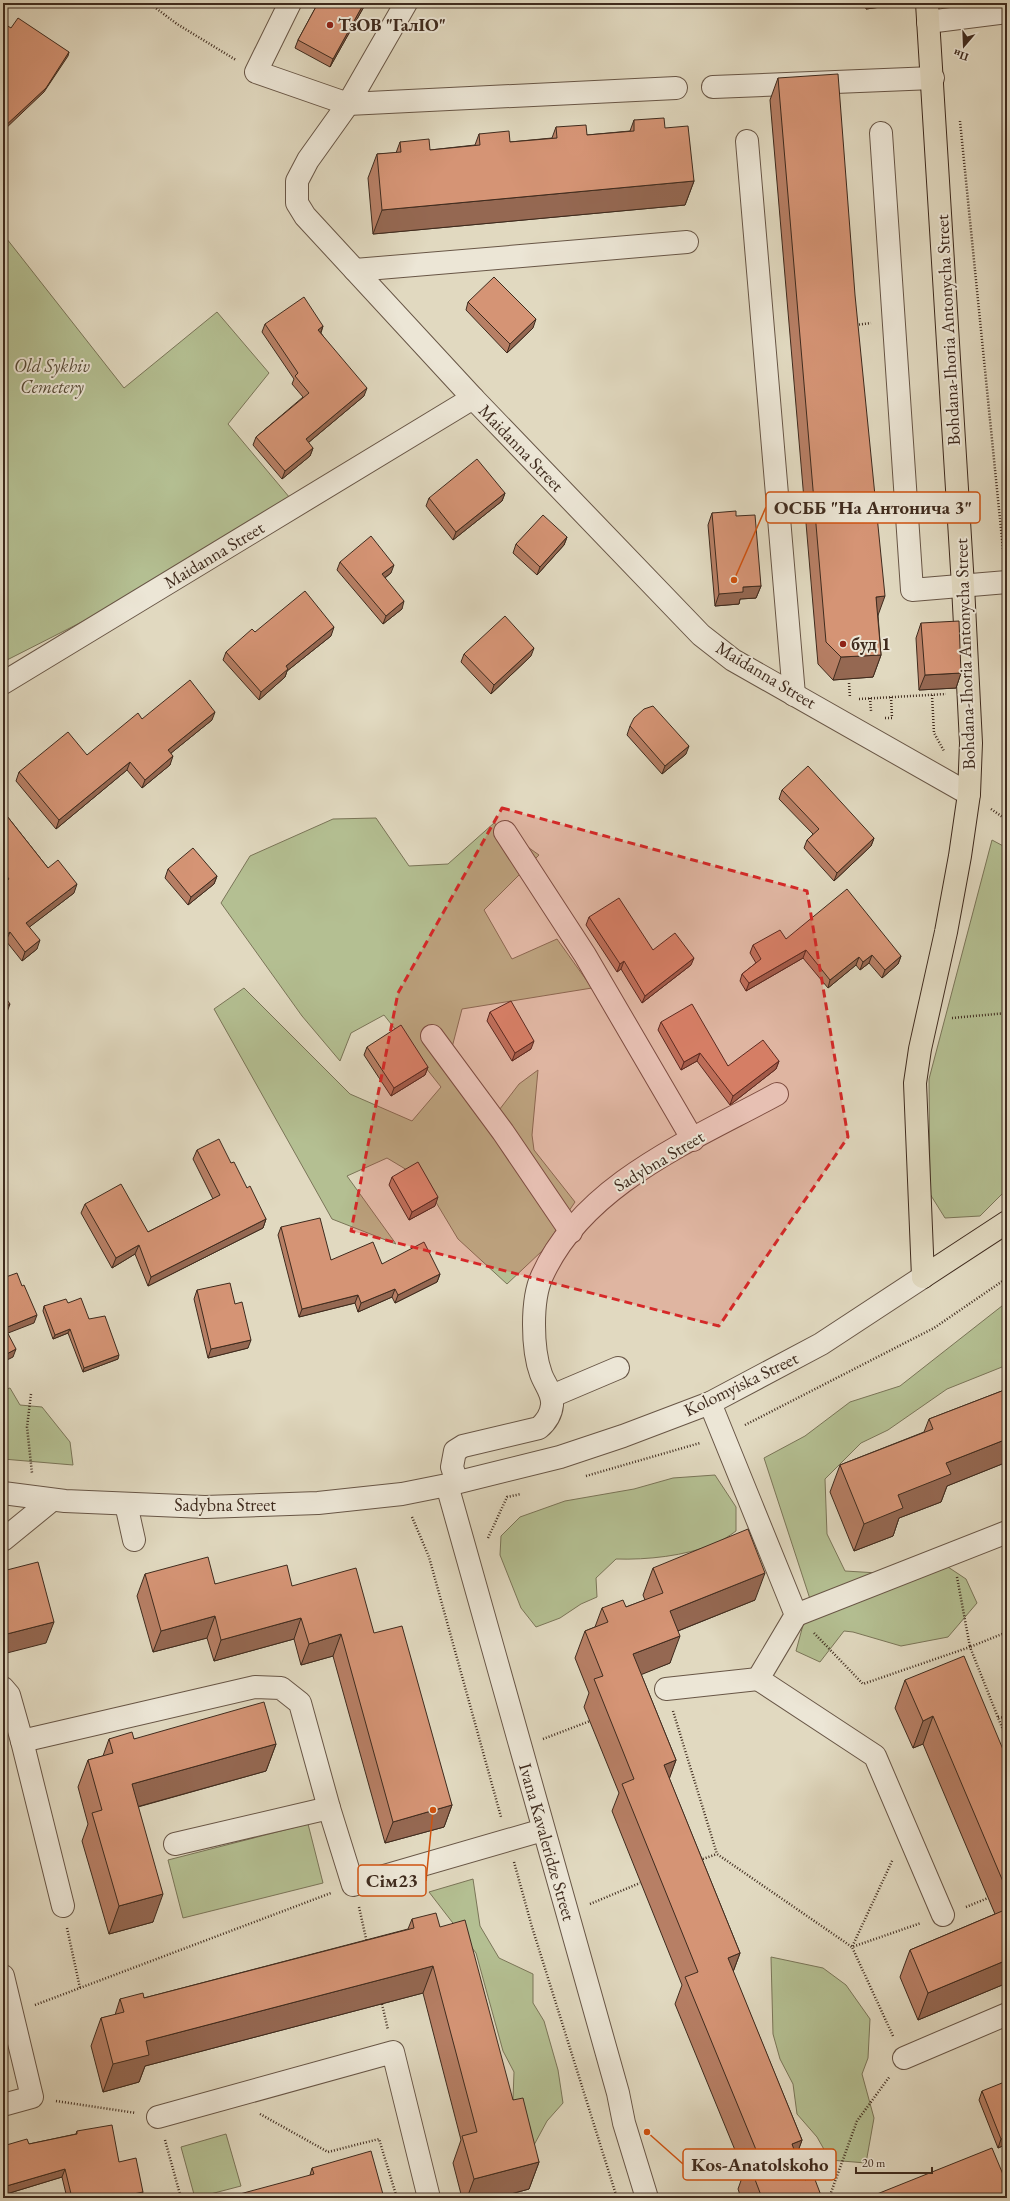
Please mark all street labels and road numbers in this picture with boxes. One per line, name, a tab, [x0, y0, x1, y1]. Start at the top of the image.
street label: Bohdana-Ihoria Antonycha Street	[930, 213, 965, 446]
street label: Maidanna Street	[474, 399, 569, 497]
street label: Maidanna Street	[159, 515, 268, 594]
street label: Bohdana-Ihoria Antonycha Street	[949, 538, 980, 770]
street label: Maidanna Street	[712, 636, 821, 714]
street label: Sadybna Street	[609, 1124, 709, 1197]
street label: Kolomyiska Street	[680, 1346, 802, 1421]
street label: Sadybna Street	[174, 1493, 276, 1516]
street label: Ivana Kavaleridze Street	[514, 1760, 581, 1924]

